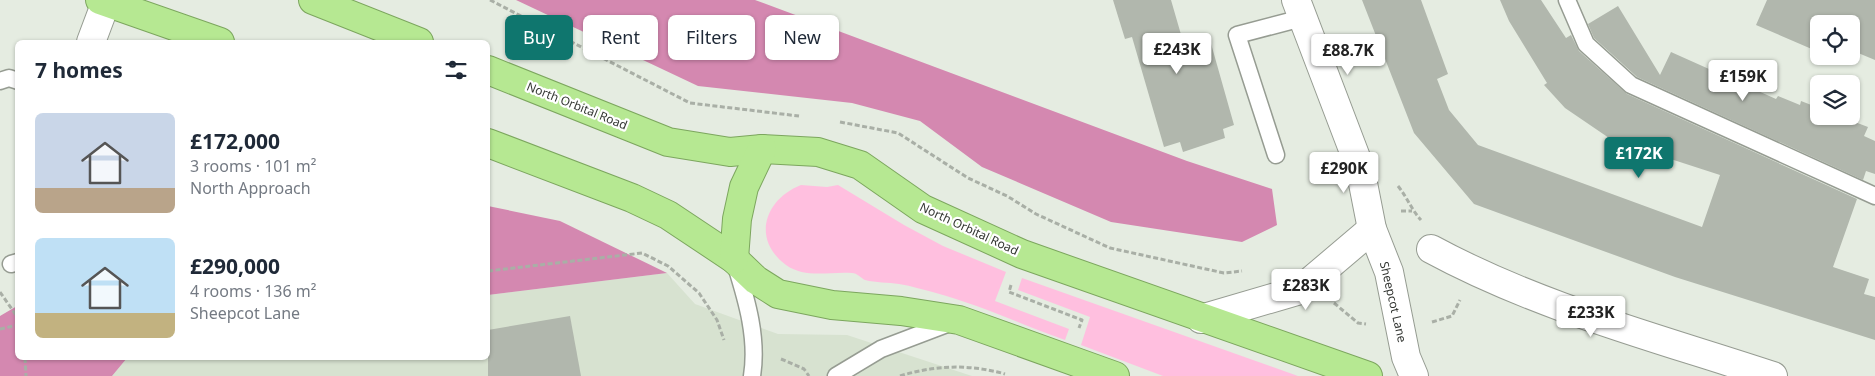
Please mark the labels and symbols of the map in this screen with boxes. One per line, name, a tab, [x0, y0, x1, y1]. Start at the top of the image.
pin: £243K	[1142, 32, 1212, 75]
pin: £88.7K	[1307, 34, 1389, 76]
pin: £159K	[1708, 59, 1778, 102]
street label: North Orbital Road	[524, 78, 630, 133]
pin: £172K	[1604, 136, 1674, 179]
pin: £290K	[1309, 152, 1379, 194]
street label: North Orbital Road	[917, 198, 1021, 259]
street label: Sheepcot Lane	[1376, 260, 1411, 344]
pin: £283K	[1271, 268, 1341, 311]
pin: £233K	[1556, 296, 1626, 338]

